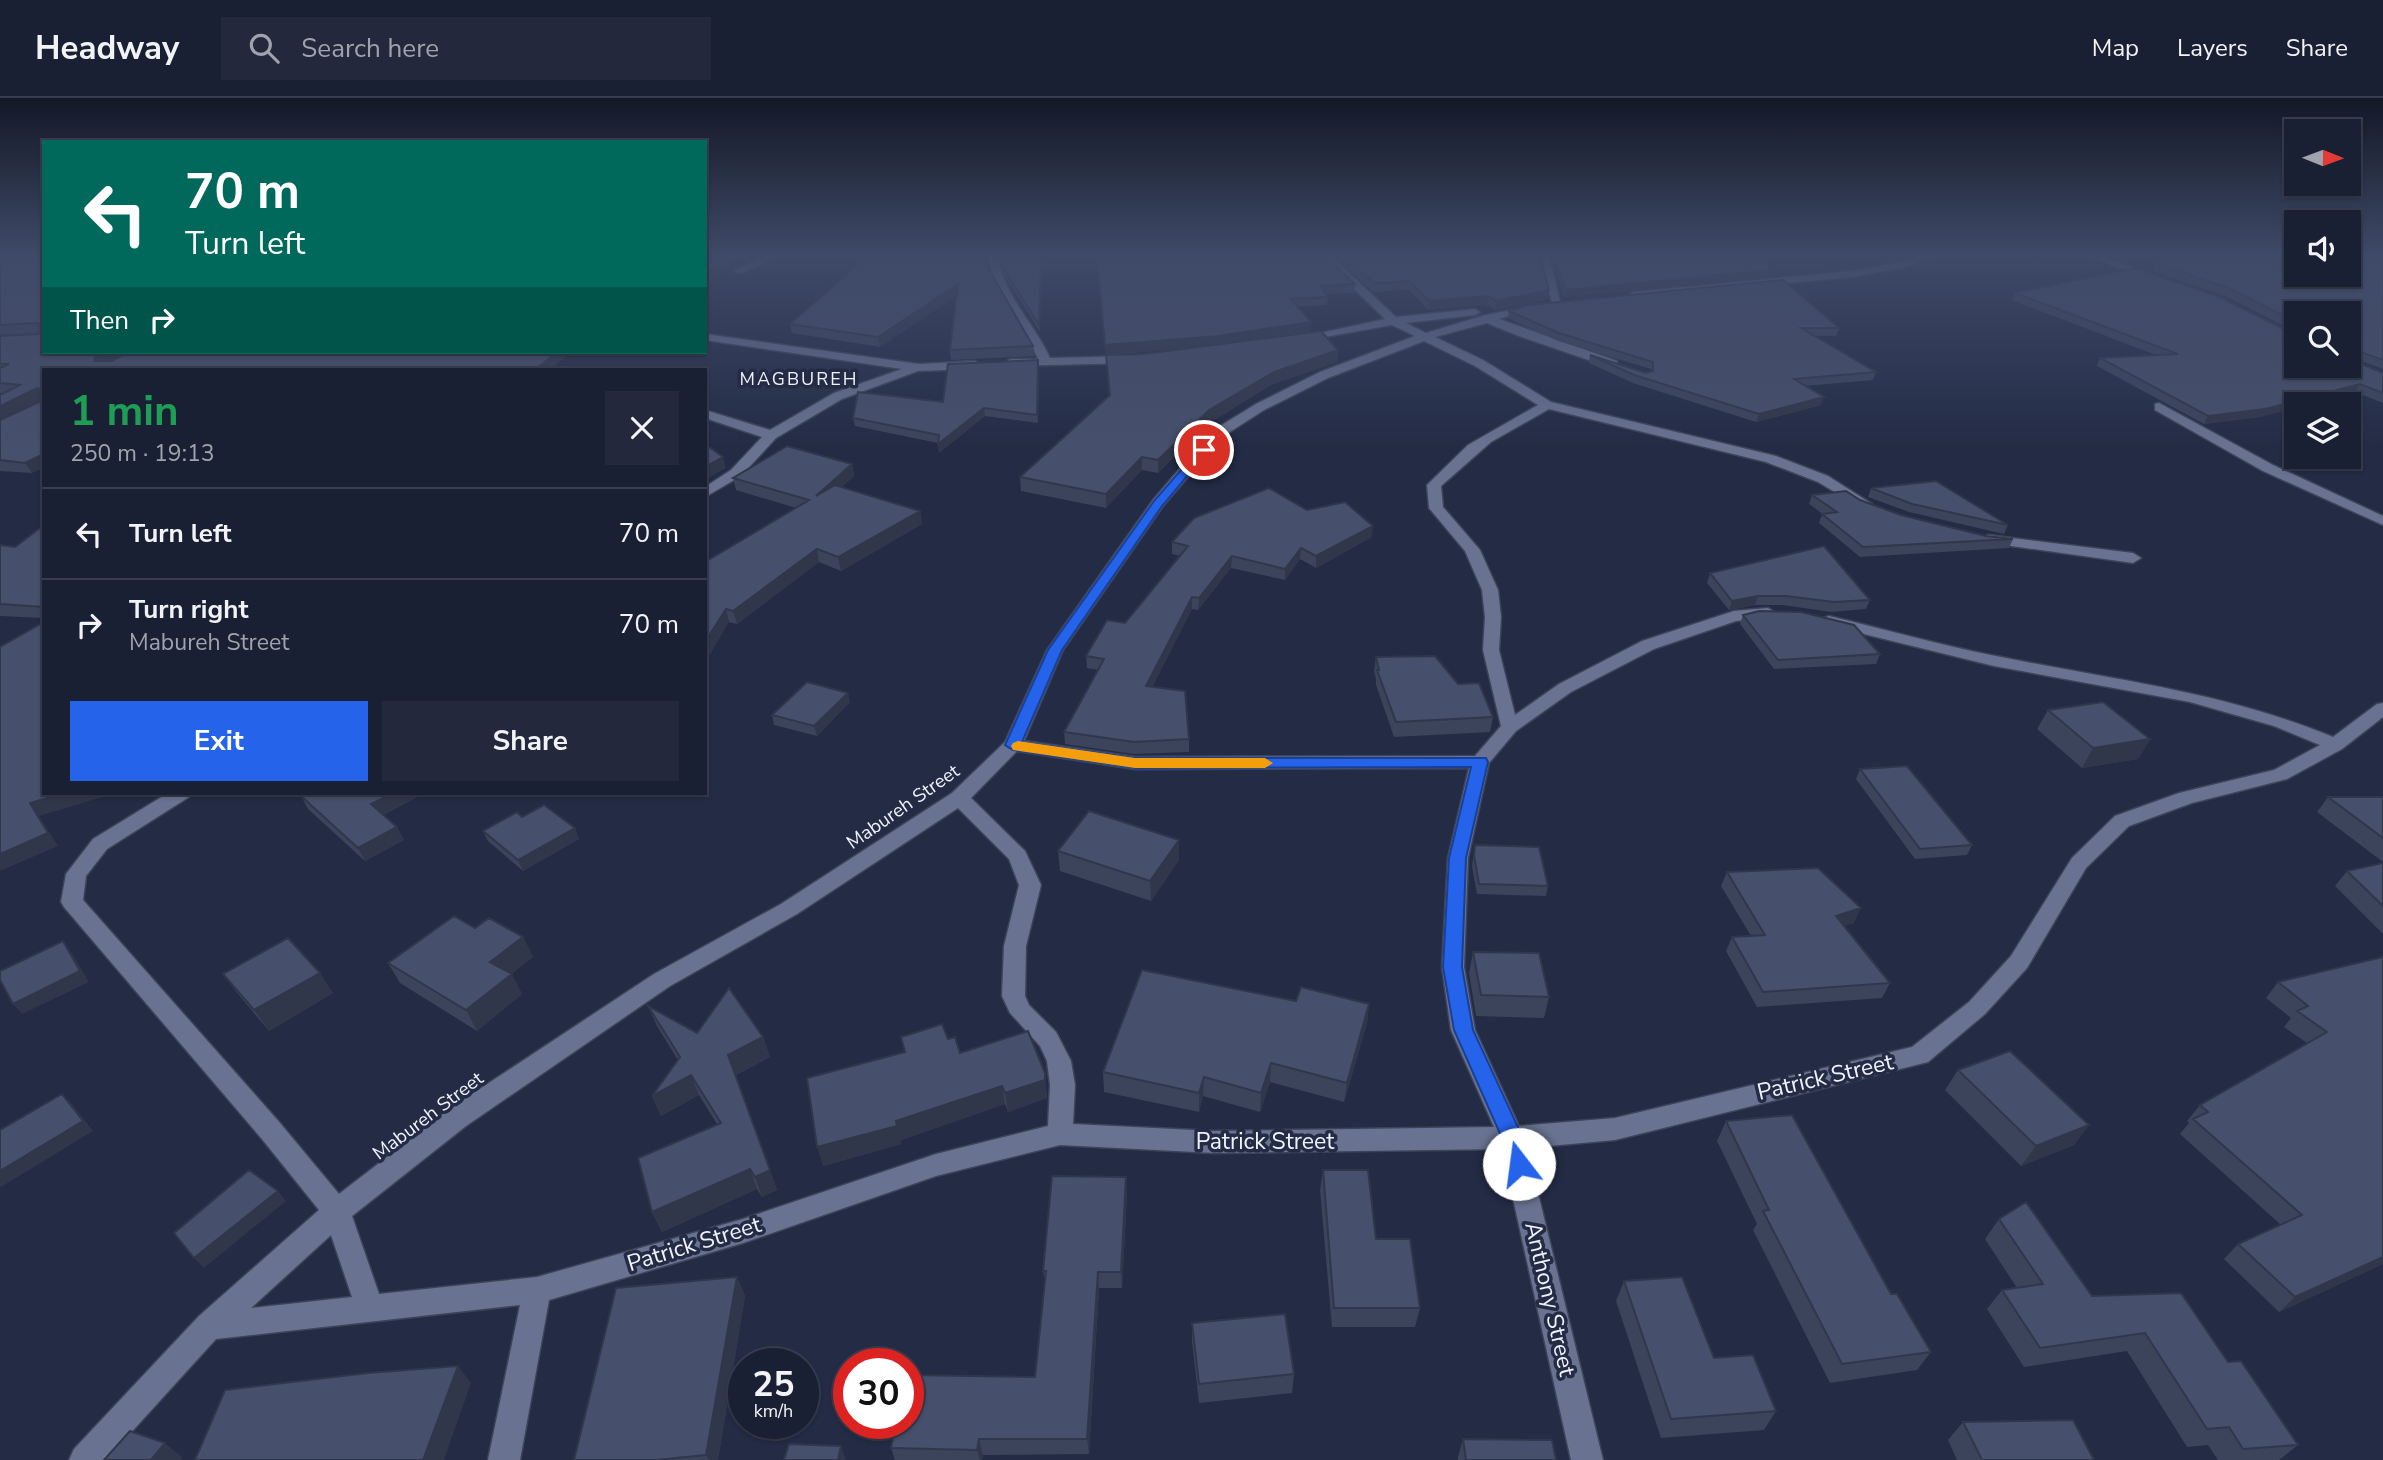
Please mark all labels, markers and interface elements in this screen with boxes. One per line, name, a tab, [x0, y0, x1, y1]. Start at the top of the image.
search box	[221, 17, 711, 80]
text: Headway	[35, 26, 179, 71]
icon: search	[245, 29, 283, 67]
text: Search here	[301, 31, 439, 66]
text: Map	[2092, 32, 2139, 64]
text: Layers	[2177, 32, 2248, 64]
text: Share	[2286, 32, 2348, 64]
north arrow	[2284, 119, 2361, 196]
map controls	[2284, 119, 2361, 469]
text: 70 m	[185, 158, 300, 225]
icon: left	[70, 168, 161, 259]
button: sound	[2284, 210, 2361, 287]
text: Turn left	[185, 222, 305, 265]
icon: right	[143, 301, 181, 339]
button: search	[2284, 301, 2361, 378]
text: Then	[70, 303, 129, 338]
district label: MAGBUREH	[740, 367, 858, 391]
text: 1 min	[70, 383, 179, 440]
button: close	[605, 391, 679, 465]
button: layers	[2284, 392, 2361, 469]
pin	[1174, 420, 1234, 480]
icon: arrive	[1185, 431, 1223, 469]
text: 250 m · 19:13	[70, 438, 215, 469]
icon: left	[70, 515, 108, 553]
text: Turn left	[129, 516, 232, 551]
text: 70 m	[619, 516, 679, 551]
text: Turn right	[129, 592, 248, 627]
icon: right	[70, 606, 108, 644]
text: 70 m	[619, 607, 679, 642]
text: Mabureh Street	[129, 627, 289, 658]
button: Exit	[70, 701, 368, 781]
button: Share	[382, 701, 679, 781]
street label: Mabureh Street	[841, 758, 965, 856]
street label: Patrick Street	[1754, 1046, 1897, 1108]
street label: Mabureh Street	[367, 1066, 489, 1166]
street label: Patrick Street	[1196, 1126, 1335, 1157]
position arrow	[1482, 1127, 1556, 1201]
street label: Patrick Street	[623, 1209, 766, 1279]
street label: Anthony Street	[1517, 1219, 1583, 1380]
speed limit sign: 30	[833, 1348, 924, 1439]
text: 25	[752, 1361, 795, 1408]
text: km/h	[754, 1399, 793, 1423]

